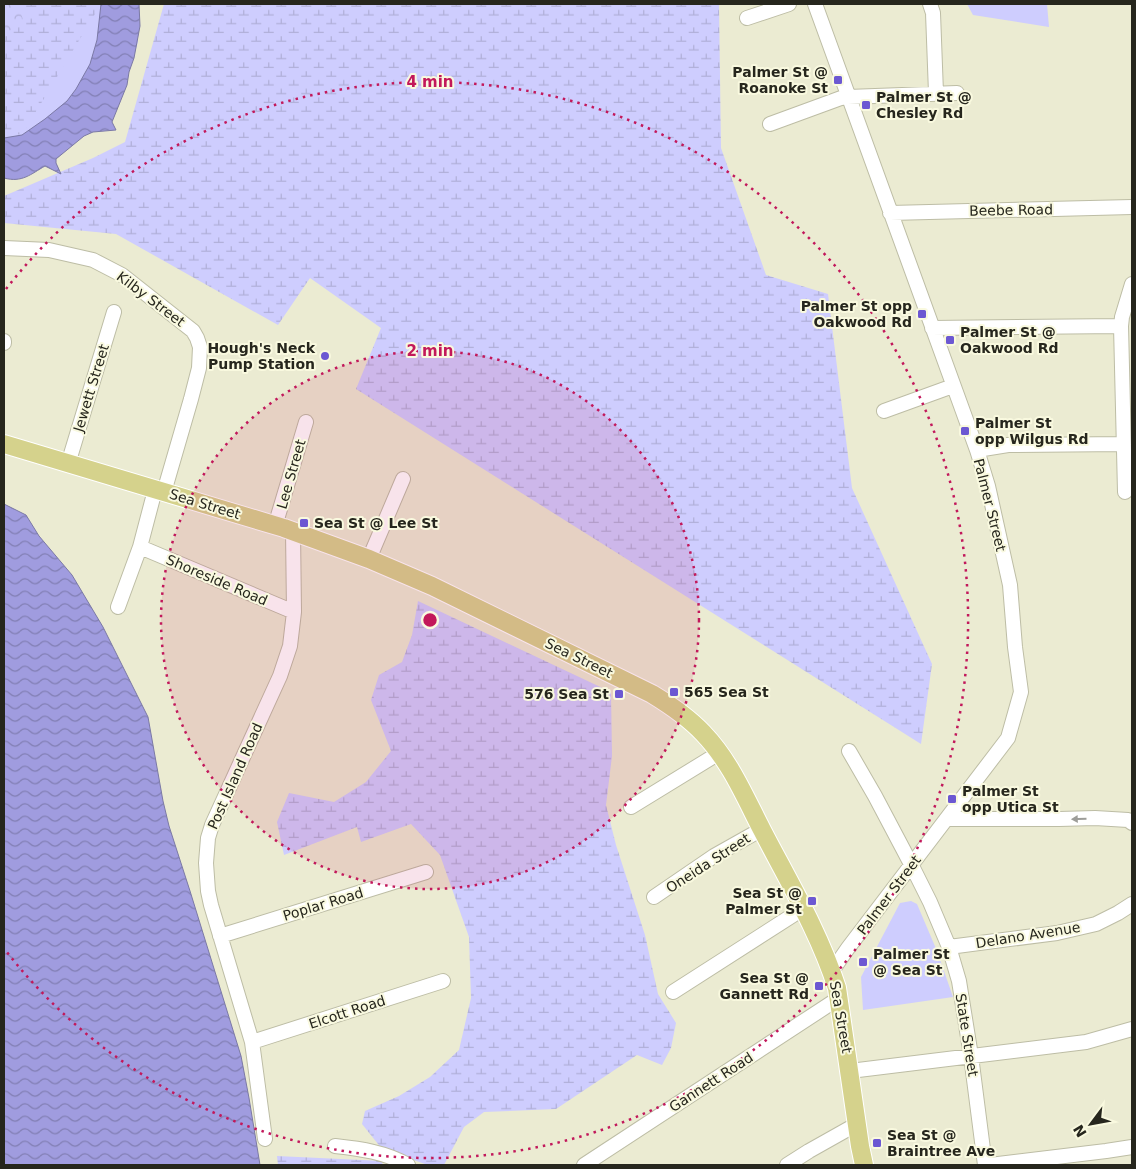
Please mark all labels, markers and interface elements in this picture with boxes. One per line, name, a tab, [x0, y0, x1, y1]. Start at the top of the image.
place label: Palmer St @ Roanoke St	[732, 64, 828, 96]
text: 4 min	[406, 73, 454, 91]
marker: Palmer St @ Roanoke St	[832, 74, 844, 86]
place label: Palmer St @ Chesley Rd	[876, 89, 972, 121]
marker: Palmer St @ Chesley Rd	[860, 99, 872, 111]
street label: Beebe Road	[969, 201, 1053, 219]
street label: Kilby Street	[114, 268, 189, 330]
place label: Palmer St opp Oakwood Rd	[801, 298, 912, 330]
marker: Palmer St opp Oakwood Rd	[916, 308, 928, 320]
place label: Palmer St @ Oakwood Rd	[960, 324, 1059, 356]
marker: Palmer St @ Oakwood Rd	[944, 334, 956, 346]
place label: Hough's Neck Pump Station	[207, 340, 316, 372]
street label: Jewett Street	[70, 342, 112, 435]
text: 2 min	[406, 342, 454, 360]
marker: Hough's Neck Pump Station	[319, 350, 331, 362]
place label: Palmer St opp Wilgus Rd	[975, 415, 1089, 447]
marker: Palmer St opp Wilgus Rd	[959, 425, 971, 437]
street label: Lee Street	[273, 437, 309, 511]
street label: Palmer Street	[971, 457, 1009, 554]
street label: Sea Street	[168, 486, 243, 522]
place label: Sea St @ Lee St	[314, 515, 438, 531]
marker: Sea St @ Lee St	[298, 517, 310, 529]
street label: Shoreside Road	[164, 551, 270, 609]
centre of rings	[421, 611, 439, 629]
street label: Sea Street	[543, 635, 616, 681]
place label: 565 Sea St	[684, 684, 769, 700]
place label: 576 Sea St	[524, 686, 609, 702]
marker: 565 Sea St	[668, 686, 680, 698]
marker: 576 Sea St	[613, 688, 625, 700]
street label: Post Island Road	[204, 720, 266, 832]
place label: Palmer St opp Utica St	[962, 783, 1059, 815]
marker: Palmer St opp Utica St	[946, 793, 958, 805]
one-way arrow	[1071, 815, 1087, 823]
street label: Oneida Street	[663, 830, 753, 896]
street label: Palmer Street	[854, 852, 924, 938]
street label: Poplar Road	[281, 884, 365, 924]
place label: Sea St @ Palmer St	[725, 885, 802, 917]
marker: Sea St @ Palmer St	[806, 895, 818, 907]
street label: Delano Avenue	[975, 919, 1081, 951]
place label: Palmer St @ Sea St	[873, 946, 950, 978]
marker: Palmer St @ Sea St	[857, 956, 869, 968]
place label: Sea St @ Gannett Rd	[720, 970, 809, 1002]
marker: Sea St @ Gannett Rd	[813, 980, 825, 992]
street label: Sea Street	[827, 980, 855, 1055]
street label: Elcott Road	[307, 992, 387, 1032]
street label: State Street	[953, 992, 982, 1078]
street label: Gannett Road	[666, 1049, 756, 1115]
north arrow	[1066, 1099, 1116, 1149]
text: N	[1070, 1122, 1090, 1140]
place label: Sea St @ Braintree Ave	[887, 1127, 995, 1159]
marker: Sea St @ Braintree Ave	[871, 1137, 883, 1149]

